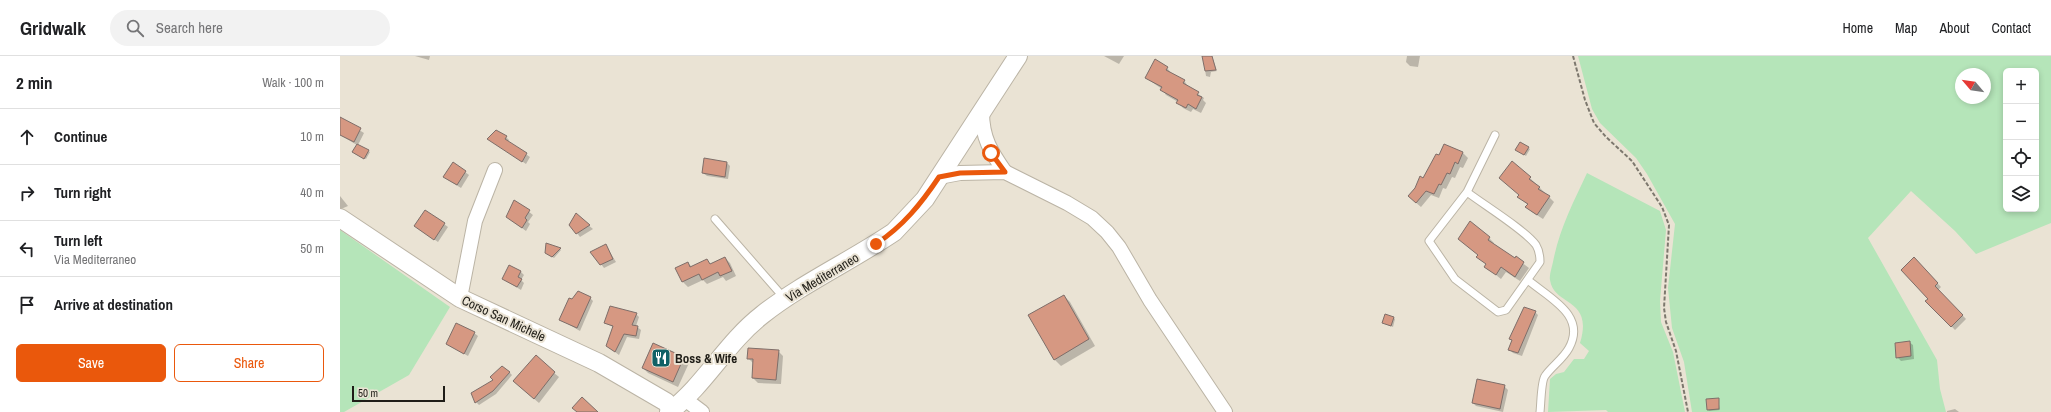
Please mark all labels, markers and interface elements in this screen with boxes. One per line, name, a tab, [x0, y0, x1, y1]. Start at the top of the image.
search box	[110, 10, 390, 46]
text: Gridwalk	[20, 15, 86, 41]
icon: search	[124, 17, 146, 39]
text: Search here	[156, 17, 223, 38]
text: Home	[1842, 19, 1873, 37]
text: Map	[1895, 19, 1917, 37]
text: About	[1939, 19, 1969, 37]
text: Contact	[1991, 19, 2031, 37]
north arrow	[1955, 68, 1991, 104]
map controls	[2003, 68, 2039, 212]
button: +	[2003, 68, 2039, 104]
text: 2 min	[16, 71, 52, 94]
text: Walk · 100 m	[262, 74, 324, 91]
button: −	[2003, 104, 2039, 140]
icon: ahead	[16, 126, 38, 148]
text: Continue	[54, 126, 107, 147]
text: 10 m	[300, 128, 324, 145]
button: locate	[2003, 140, 2039, 176]
route start	[982, 144, 1000, 162]
button: layers	[2003, 176, 2039, 212]
icon: right	[16, 182, 38, 204]
text: Turn right	[54, 182, 111, 203]
text: 40 m	[300, 184, 324, 201]
text: Turn left	[54, 230, 102, 251]
route end	[867, 235, 885, 253]
icon: left	[16, 238, 38, 260]
text: 50 m	[300, 240, 324, 257]
street label: Via Mediterraneo	[783, 249, 862, 306]
text: Via Mediterraneo	[54, 251, 136, 268]
street label: Corso San Michele	[459, 292, 549, 345]
icon: arrive	[16, 294, 38, 316]
text: Arrive at destination	[54, 294, 173, 315]
button: Save	[16, 344, 166, 382]
button: Share	[174, 344, 324, 382]
restaurant icon: Boss & Wife	[650, 347, 672, 369]
place label: Boss & Wife	[675, 350, 737, 367]
scale bar	[352, 384, 445, 403]
text: 50 m	[358, 386, 378, 400]

